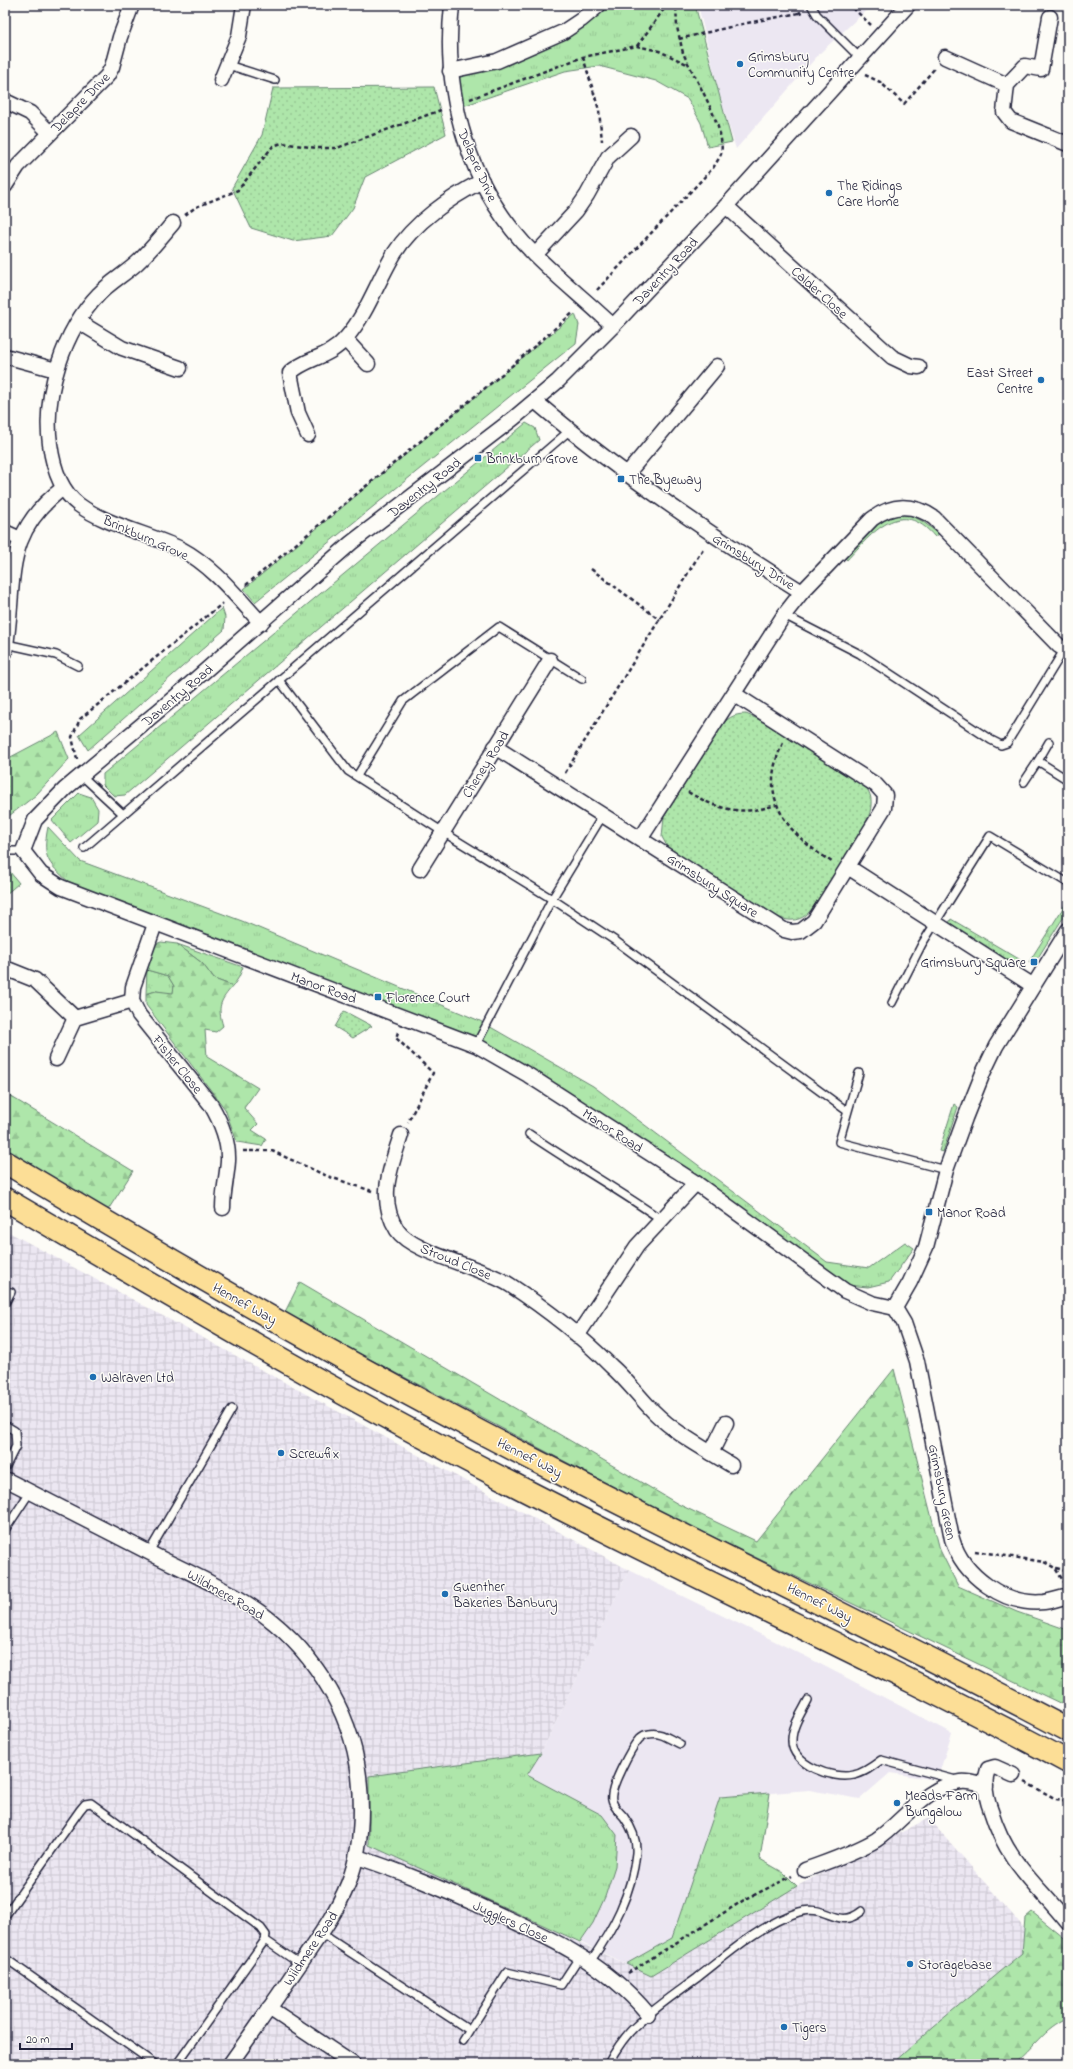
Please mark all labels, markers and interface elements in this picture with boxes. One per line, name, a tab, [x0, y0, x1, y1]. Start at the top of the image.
place label: Grimsbury Community Centre	[748, 47, 855, 85]
marker: Grimsbury Community Centre	[735, 59, 745, 69]
street label: Delapre Drive	[46, 67, 116, 139]
street label: Delapre Drive	[451, 125, 502, 206]
place label: The Ridings Care Home	[837, 176, 902, 213]
marker: The Ridings Care Home	[824, 188, 834, 198]
street label: Daventry Road	[628, 233, 704, 313]
street label: Calder Close	[786, 262, 853, 325]
place label: East Street Centre	[966, 363, 1034, 400]
marker: East Street Centre	[1036, 375, 1046, 385]
place label: Brinkburn Grove	[485, 449, 579, 470]
street label: Daventry Road	[383, 453, 467, 525]
marker: Brinkburn Grove	[473, 453, 483, 463]
place label: The Byeway	[629, 470, 702, 492]
marker: The Byeway	[616, 474, 626, 484]
street label: Brinkburn Grove	[98, 510, 192, 567]
street label: Grimsbury Drive	[707, 529, 799, 597]
street label: Daventry Road	[137, 660, 219, 734]
street label: Cheney Road	[457, 727, 516, 803]
street label: Grimsbury Square	[662, 849, 763, 925]
place label: Grimsbury Square	[920, 953, 1027, 975]
marker: Grimsbury Square	[1029, 957, 1039, 967]
street label: Manor Road	[288, 967, 359, 1010]
place label: Florence Court	[385, 988, 470, 1009]
marker: Florence Court	[373, 992, 383, 1002]
street label: Fisher Close	[146, 1030, 208, 1099]
street label: Manor Road	[578, 1104, 647, 1159]
place label: Manor Road	[937, 1203, 1006, 1224]
marker: Manor Road	[924, 1207, 934, 1217]
street label: Stroud Close	[417, 1239, 495, 1287]
street label: Hennef Way	[208, 1278, 280, 1332]
place label: Walraven Ltd	[101, 1368, 174, 1389]
marker: Walraven Ltd	[88, 1372, 98, 1382]
street label: Hennef Way	[493, 1433, 566, 1485]
street label: Grimsbury Green	[921, 1443, 961, 1542]
place label: Screwfix	[289, 1444, 339, 1465]
marker: Screwfix	[276, 1448, 286, 1458]
street label: Wildmere Road	[183, 1565, 268, 1626]
place label: Guenther Bakeries Banbury	[452, 1577, 558, 1615]
street label: Hennef Way	[783, 1578, 856, 1630]
marker: Guenther Bakeries Banbury	[440, 1589, 450, 1599]
place label: Meads Farm Bungalow	[904, 1786, 978, 1824]
marker: Meads Farm Bungalow	[892, 1798, 902, 1808]
street label: Jugglers Close	[469, 1896, 552, 1950]
street label: Wildmere Road	[278, 1907, 344, 1990]
place label: Storagebase	[918, 1955, 993, 1977]
marker: Storagebase	[905, 1959, 915, 1969]
place label: Tigers	[792, 2018, 827, 2040]
marker: Tigers	[779, 2022, 789, 2032]
scale bar	[20, 2025, 72, 2051]
text: 20 m	[26, 2031, 49, 2049]

